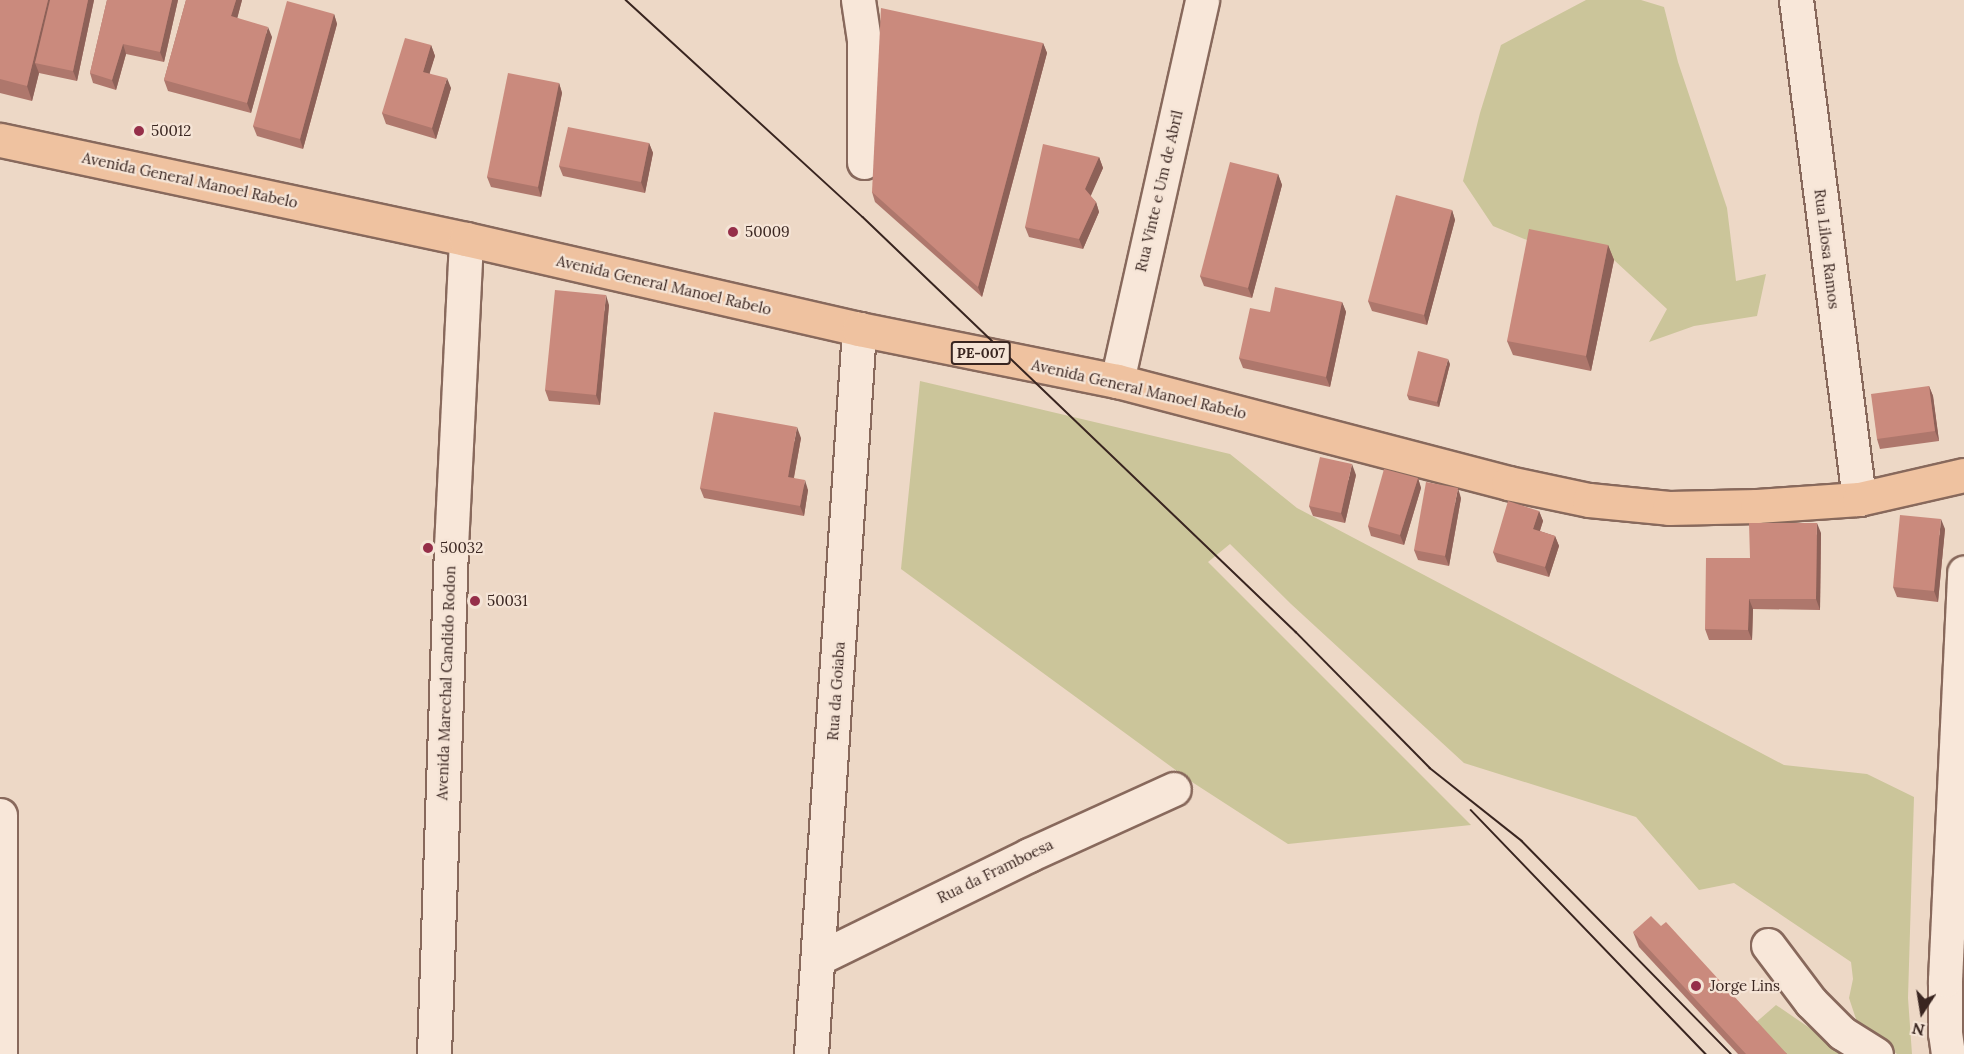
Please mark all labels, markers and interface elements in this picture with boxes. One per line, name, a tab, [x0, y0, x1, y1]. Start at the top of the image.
street label: Rua Vinte e Um de Abril	[1132, 108, 1186, 274]
place label: 50012	[151, 122, 191, 140]
marker: 50012	[132, 124, 146, 138]
street label: Avenida General Manoel Rabelo	[81, 148, 299, 212]
street label: Rua Lilosa Ramos	[1811, 188, 1843, 310]
place label: 50009	[745, 223, 790, 241]
marker: 50009	[726, 225, 740, 239]
street label: Avenida General Manoel Rabelo	[555, 251, 773, 319]
road number: PE-007	[950, 342, 1012, 364]
street label: Avenida General Manoel Rabelo	[1030, 355, 1248, 423]
place label: 50032	[440, 539, 483, 557]
marker: 50032	[421, 541, 435, 555]
street label: Avenida Marechal Candido Rodon	[433, 565, 459, 801]
place label: 50031	[487, 592, 528, 610]
marker: 50031	[468, 594, 482, 608]
street label: Rua da Goiaba	[824, 641, 848, 741]
street label: Rua da Framboesa	[934, 835, 1056, 907]
marker: Jorge Lins	[1687, 977, 1705, 995]
place label: Jorge Lins	[1710, 977, 1780, 995]
north arrow	[1892, 982, 1952, 1042]
text: N	[1910, 1019, 1926, 1041]

